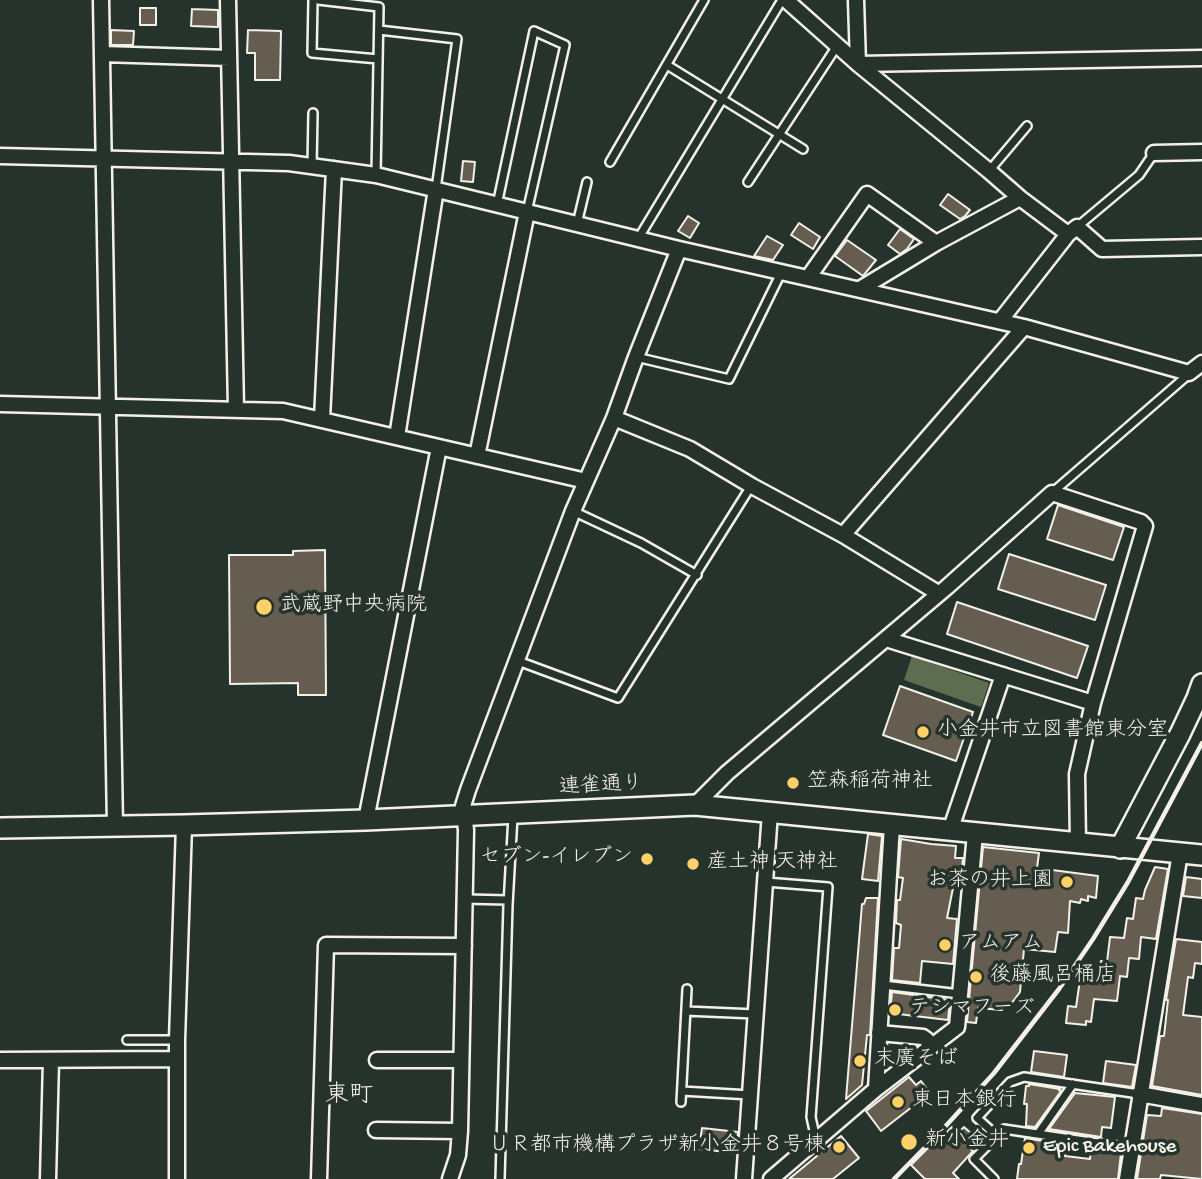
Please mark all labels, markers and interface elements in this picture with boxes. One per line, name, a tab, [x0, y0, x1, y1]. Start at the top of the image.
place label: 武蔵野中央病院	[280, 594, 427, 620]
marker: 武蔵野中央病院	[254, 597, 274, 617]
place label: 小金井市立図書館東分室	[937, 719, 1168, 745]
marker: 小金井市立図書館東分室	[915, 724, 931, 740]
place label: 笠森稲荷神社	[807, 770, 933, 796]
street label: 連雀通り	[558, 772, 644, 802]
marker: 笠森稲荷神社	[785, 775, 801, 791]
place label: セブン-イレブン	[479, 846, 633, 872]
marker: セブン-イレブン	[639, 851, 655, 867]
place label: 産土神 天神社	[707, 851, 838, 877]
marker: 産土神 天神社	[685, 856, 701, 872]
place label: お茶の井上園	[927, 869, 1053, 895]
marker: お茶の井上園	[1059, 874, 1075, 890]
place label: アムアム	[959, 932, 1043, 958]
marker: アムアム	[937, 937, 953, 953]
place label: 後藤風呂桶店	[990, 964, 1116, 990]
marker: 後藤風呂桶店	[968, 969, 984, 985]
place label: テシマフーズ	[909, 997, 1035, 1023]
marker: テシマフーズ	[887, 1002, 903, 1018]
place label: 末廣そば	[874, 1048, 958, 1074]
marker: 末廣そば	[852, 1053, 868, 1069]
district label: 東町	[325, 1083, 373, 1111]
place label: 東日本銀行	[912, 1089, 1017, 1115]
marker: 東日本銀行	[890, 1094, 906, 1110]
place label: 新小金井	[925, 1129, 1009, 1155]
marker: 新小金井	[899, 1132, 919, 1152]
place label: ＵＲ都市機構プラザ新小金井８号棟	[489, 1134, 825, 1160]
place label: Epic Bakehouse	[1043, 1135, 1176, 1161]
marker: ＵＲ都市機構プラザ新小金井８号棟	[831, 1139, 847, 1155]
marker: Epic Bakehouse	[1021, 1140, 1037, 1156]

